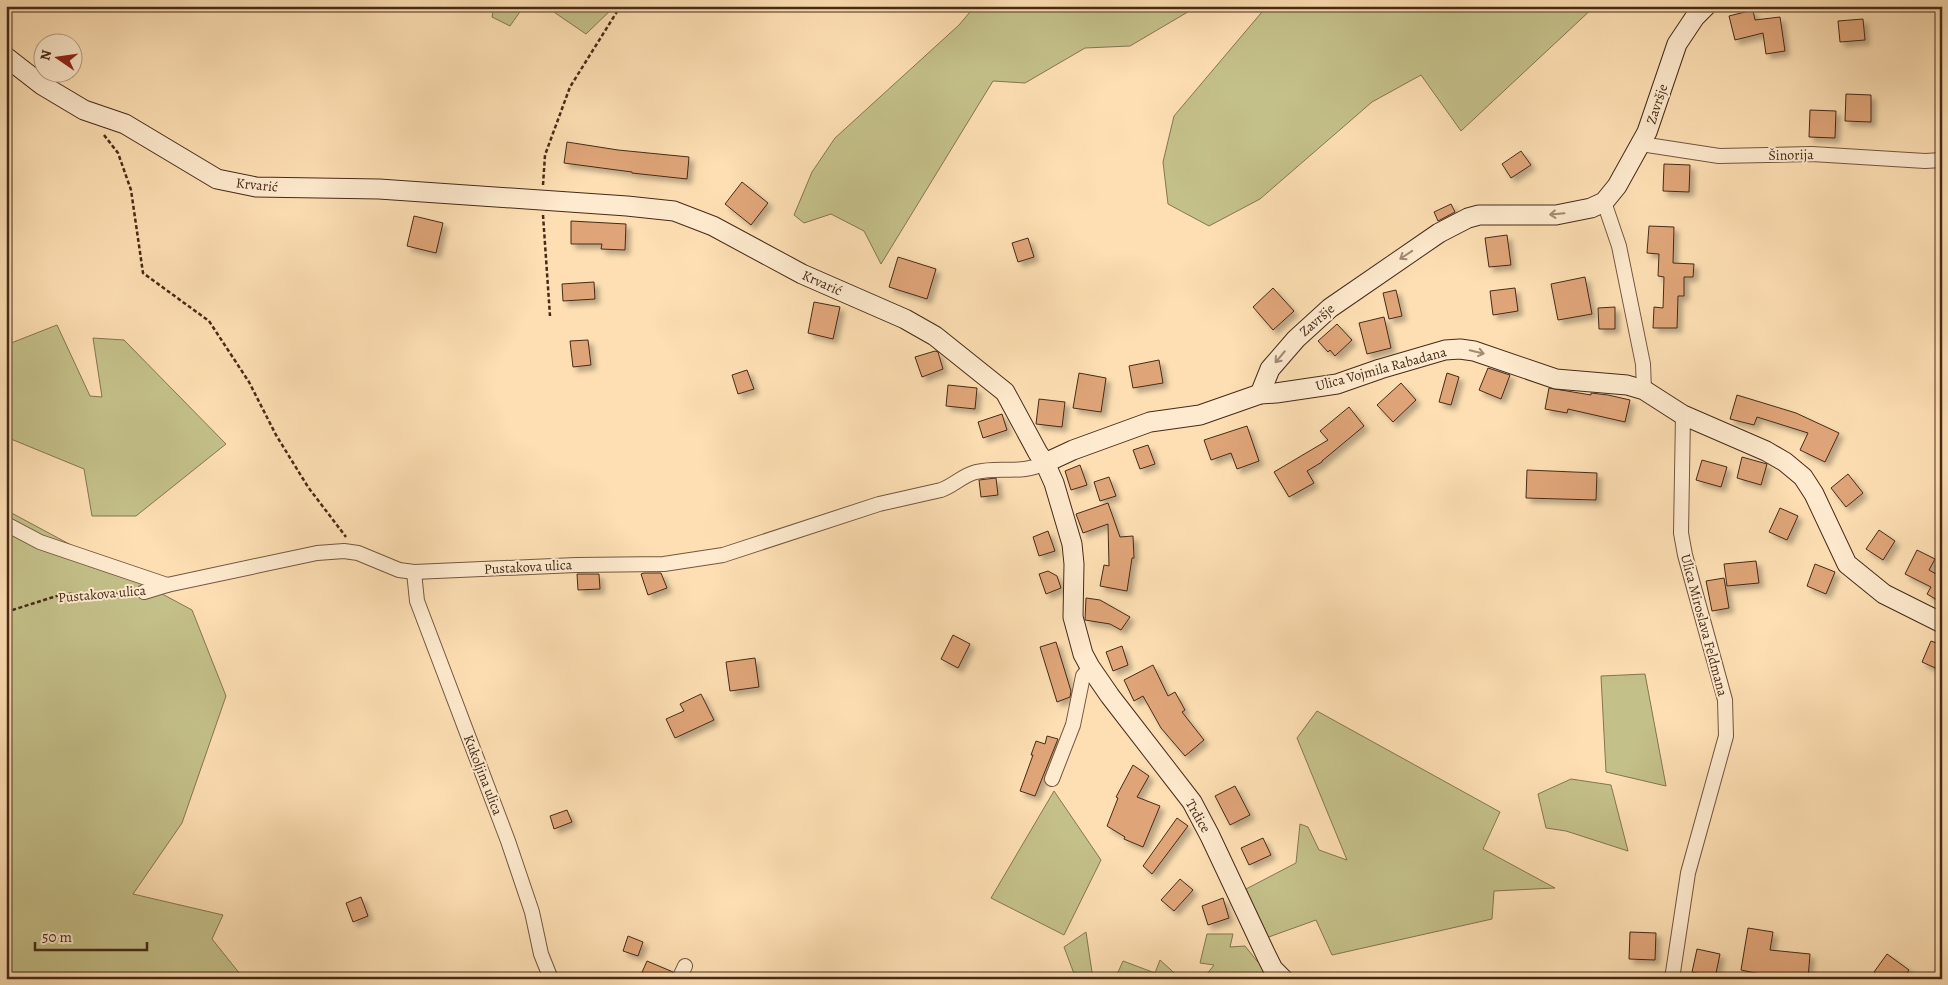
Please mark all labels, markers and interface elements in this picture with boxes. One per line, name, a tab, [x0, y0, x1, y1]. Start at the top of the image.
north arrow	[32, 32, 82, 82]
text: N	[35, 48, 56, 62]
street label: Završje	[1642, 81, 1672, 127]
street label: Šinorija	[1768, 145, 1814, 165]
street label: Krvarić	[235, 173, 279, 197]
one-way arrow	[1550, 209, 1566, 219]
one-way arrow	[1399, 250, 1413, 261]
street label: Krvarić	[799, 266, 845, 300]
street label: Završje	[1295, 299, 1339, 341]
street label: Ulica Vojmila Rabadana	[1313, 342, 1449, 396]
one-way arrow	[1469, 348, 1485, 357]
one-way arrow	[1275, 351, 1286, 364]
street label: Ulica Miroslava Feldmana	[1676, 552, 1732, 699]
street label: Pustakova ulica	[484, 555, 573, 579]
street label: Pustakova ulica	[57, 581, 147, 607]
street label: Kukoljina ulica	[459, 732, 507, 818]
street label: Trdice	[1181, 796, 1215, 836]
scale bar	[35, 920, 148, 952]
text: 50 m	[42, 927, 72, 947]

